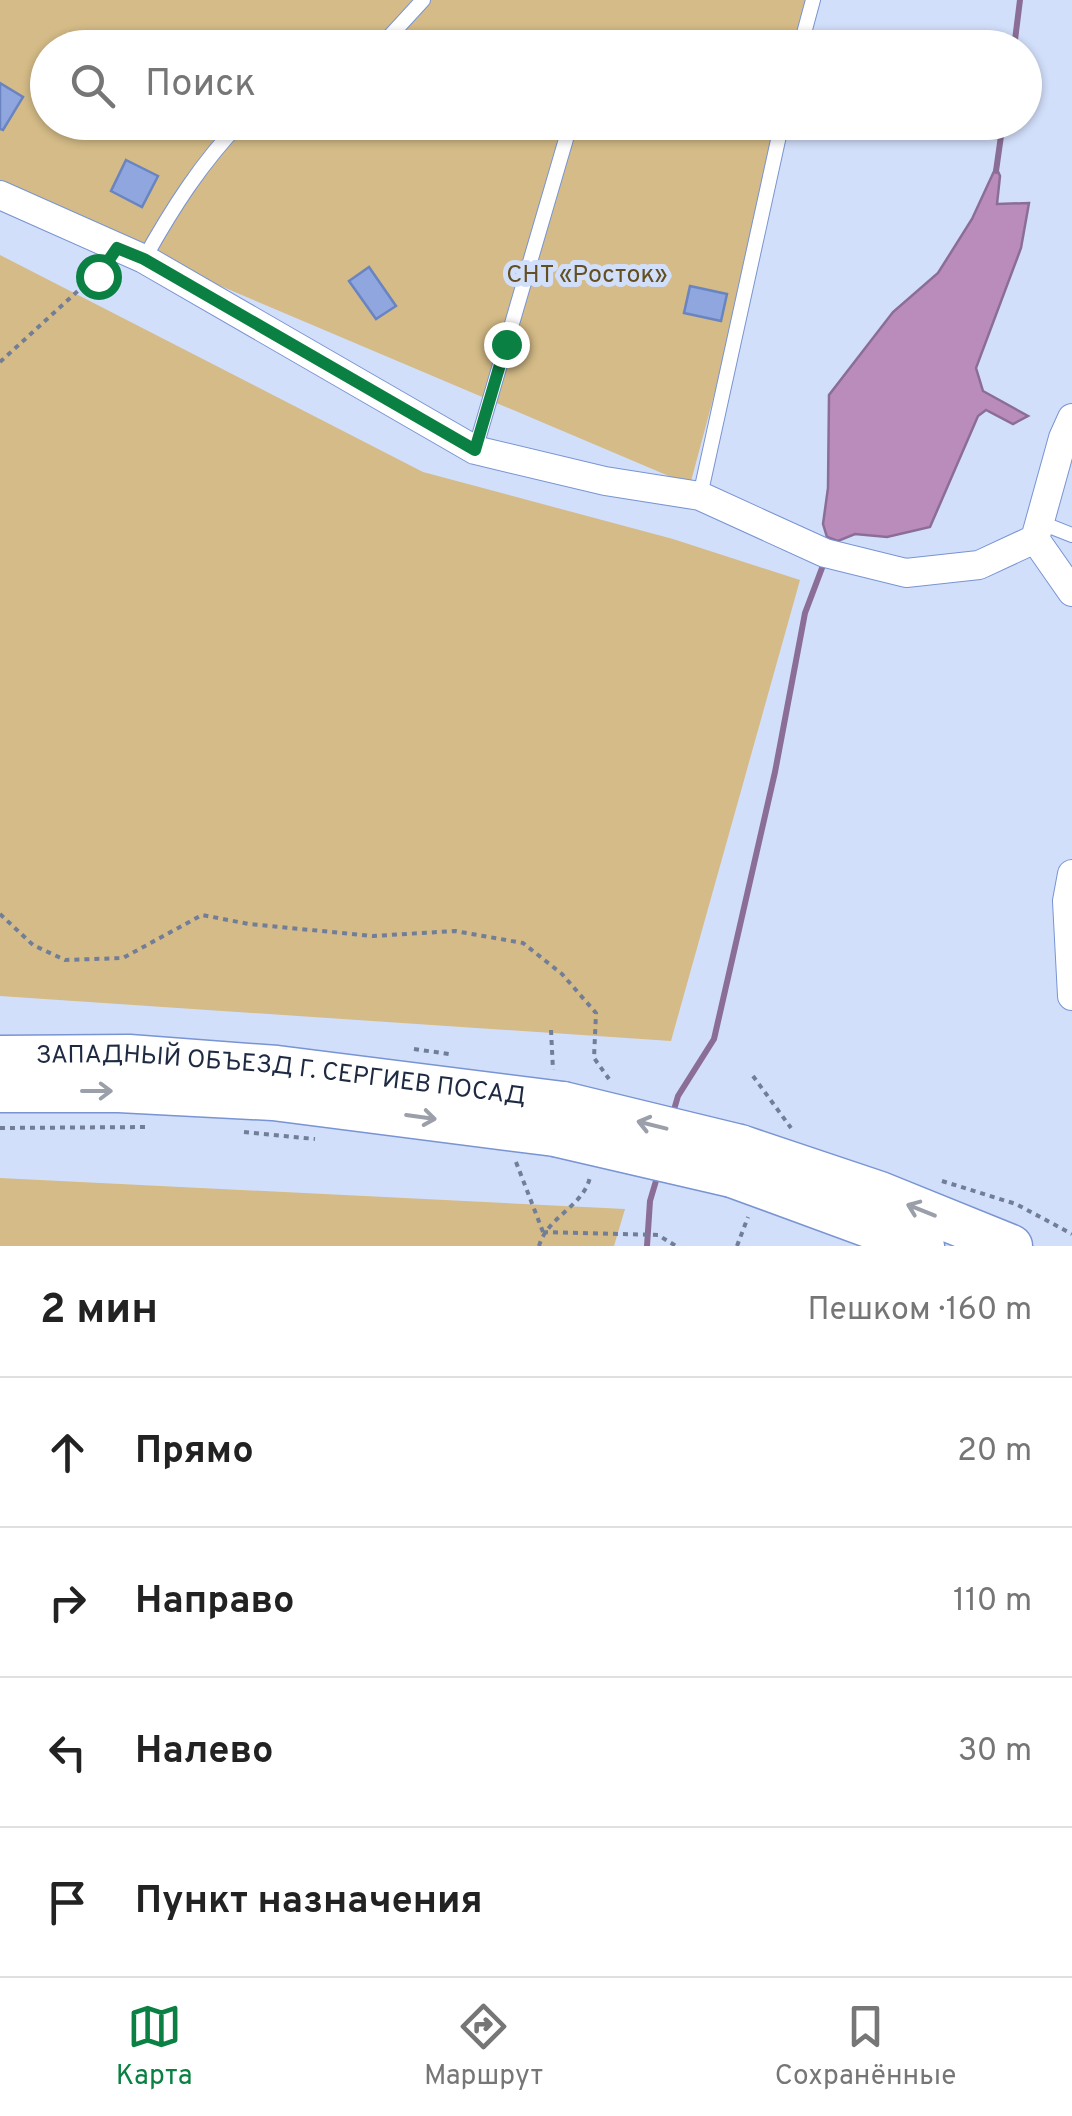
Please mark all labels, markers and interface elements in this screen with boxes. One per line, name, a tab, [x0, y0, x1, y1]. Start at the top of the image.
search box	[30, 30, 1042, 140]
icon: search	[65, 58, 120, 113]
text: Поиск	[145, 61, 256, 110]
route start	[76, 254, 122, 300]
park label: СНТ «Росток»	[506, 260, 668, 292]
route end	[484, 322, 530, 368]
street label: ЗАПАДНЫЙ ОБЪЕЗД Г. СЕРГИЕВ ПОСАД	[36, 1040, 528, 1114]
one-way arrow	[80, 1082, 113, 1100]
one-way arrow	[404, 1109, 437, 1127]
one-way arrow	[637, 1114, 668, 1133]
one-way arrow	[906, 1199, 937, 1217]
text: 2 мин	[40, 1285, 158, 1338]
text: Пешком · 160 m	[807, 1291, 1032, 1331]
icon: ahead	[40, 1425, 95, 1480]
text: Прямо	[135, 1428, 254, 1477]
text: 20 m	[957, 1432, 1032, 1472]
icon: right	[40, 1575, 95, 1630]
text: Направо	[135, 1578, 295, 1627]
text: 110 m	[953, 1582, 1032, 1622]
icon: left	[40, 1725, 95, 1780]
text: Налево	[135, 1728, 274, 1777]
text: 30 m	[958, 1732, 1032, 1772]
icon: arrive	[40, 1875, 95, 1930]
text: Пункт назначения	[135, 1878, 483, 1927]
tab: Карта	[116, 1999, 192, 2095]
tab: Маршрут	[424, 1999, 543, 2095]
tab: Сохранённые	[775, 1999, 956, 2095]

